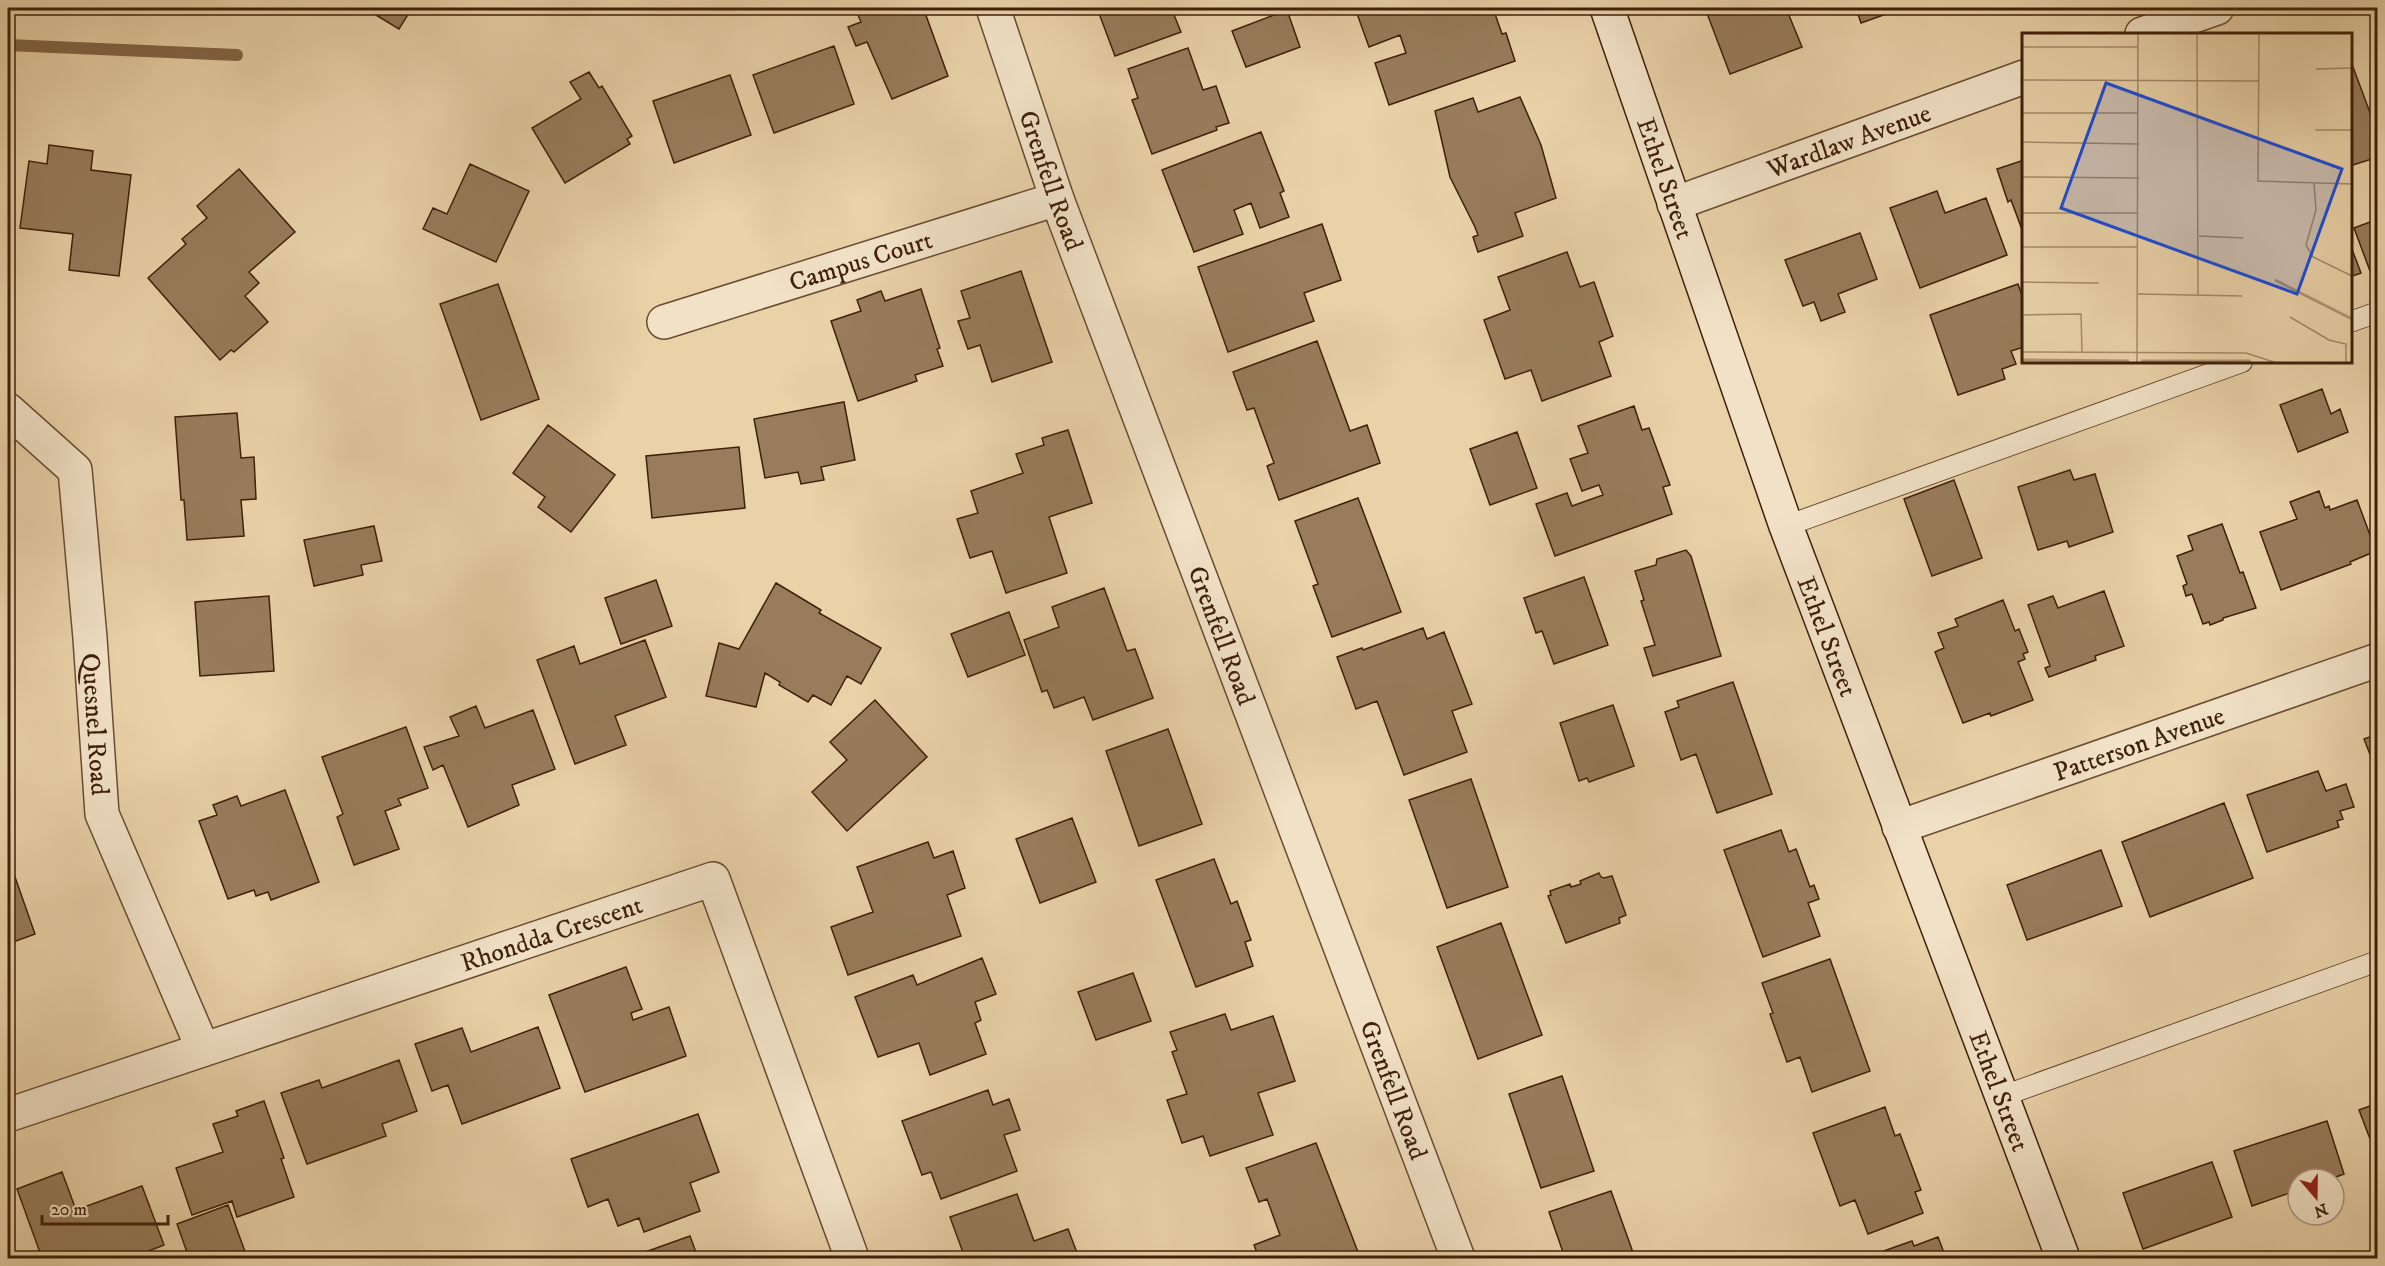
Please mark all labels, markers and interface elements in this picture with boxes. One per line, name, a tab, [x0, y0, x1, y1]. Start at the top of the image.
inset map	[2022, 33, 2352, 363]
street label: Wardlaw Avenue	[1762, 97, 1936, 187]
street label: Grenfell Road	[1011, 106, 1090, 256]
street label: Ethel Street	[1628, 114, 1701, 244]
street label: Campus Court	[785, 224, 937, 300]
street label: Grenfell Road	[1179, 562, 1262, 710]
street label: Ethel Street	[1789, 572, 1864, 702]
street label: Quesnel Road	[73, 652, 116, 797]
street label: Patterson Avenue	[2049, 700, 2229, 790]
street label: Rhondda Crescent	[457, 889, 647, 980]
street label: Grenfell Road	[1352, 1016, 1434, 1165]
street label: Ethel Street	[1961, 1027, 2036, 1156]
north arrow	[2286, 1167, 2346, 1227]
scale bar	[42, 1188, 168, 1226]
text: 20 m	[51, 1199, 87, 1221]
text: N	[2311, 1199, 2330, 1222]

